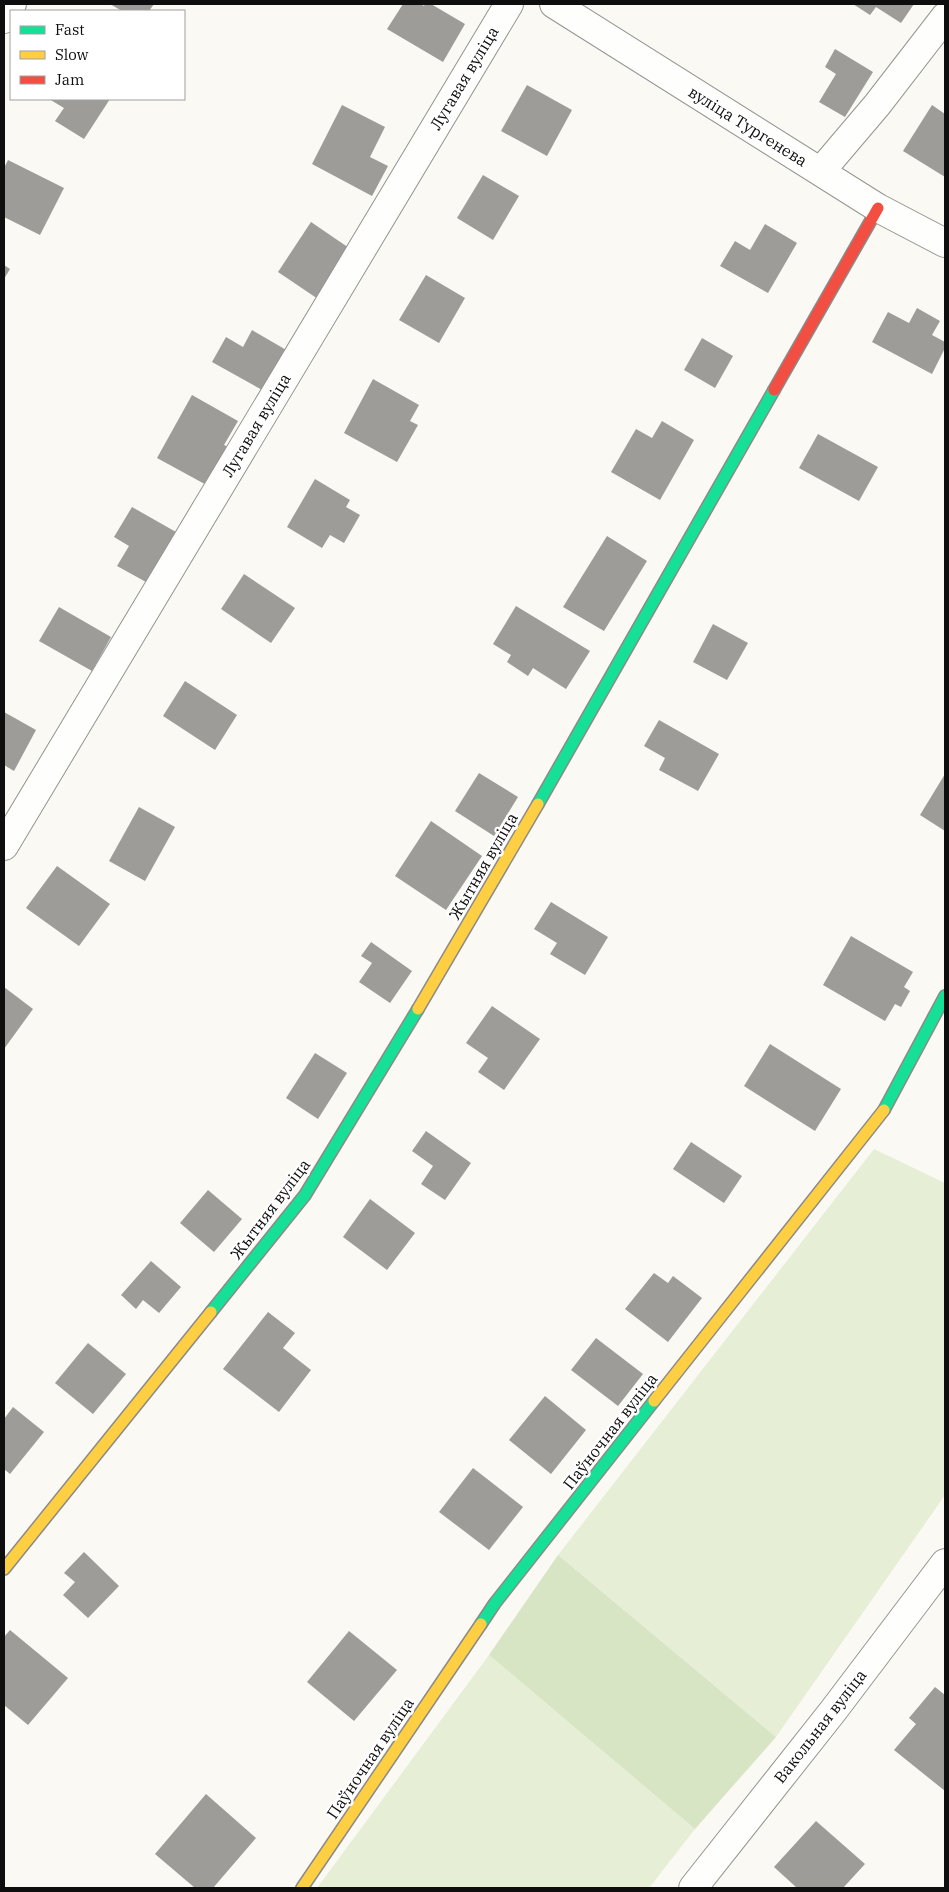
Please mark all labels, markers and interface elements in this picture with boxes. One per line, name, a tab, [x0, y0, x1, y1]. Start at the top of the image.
legend	[10, 10, 185, 100]
text: Fast	[55, 20, 85, 39]
street label: Лугавая вуліца	[425, 22, 503, 133]
text: Slow	[55, 45, 89, 64]
text: Jam	[55, 70, 84, 89]
street label: вуліца Тургенева	[685, 81, 811, 171]
street label: Лугавая вуліца	[217, 369, 295, 480]
street label: Жытняя вуліца	[444, 809, 522, 923]
street label: Жытняя вуліца	[226, 1155, 314, 1263]
street label: Паўночная вуліца	[558, 1369, 662, 1493]
street label: Вакольная вуліца	[769, 1665, 871, 1787]
street label: Паўночная вуліца	[322, 1693, 418, 1822]

